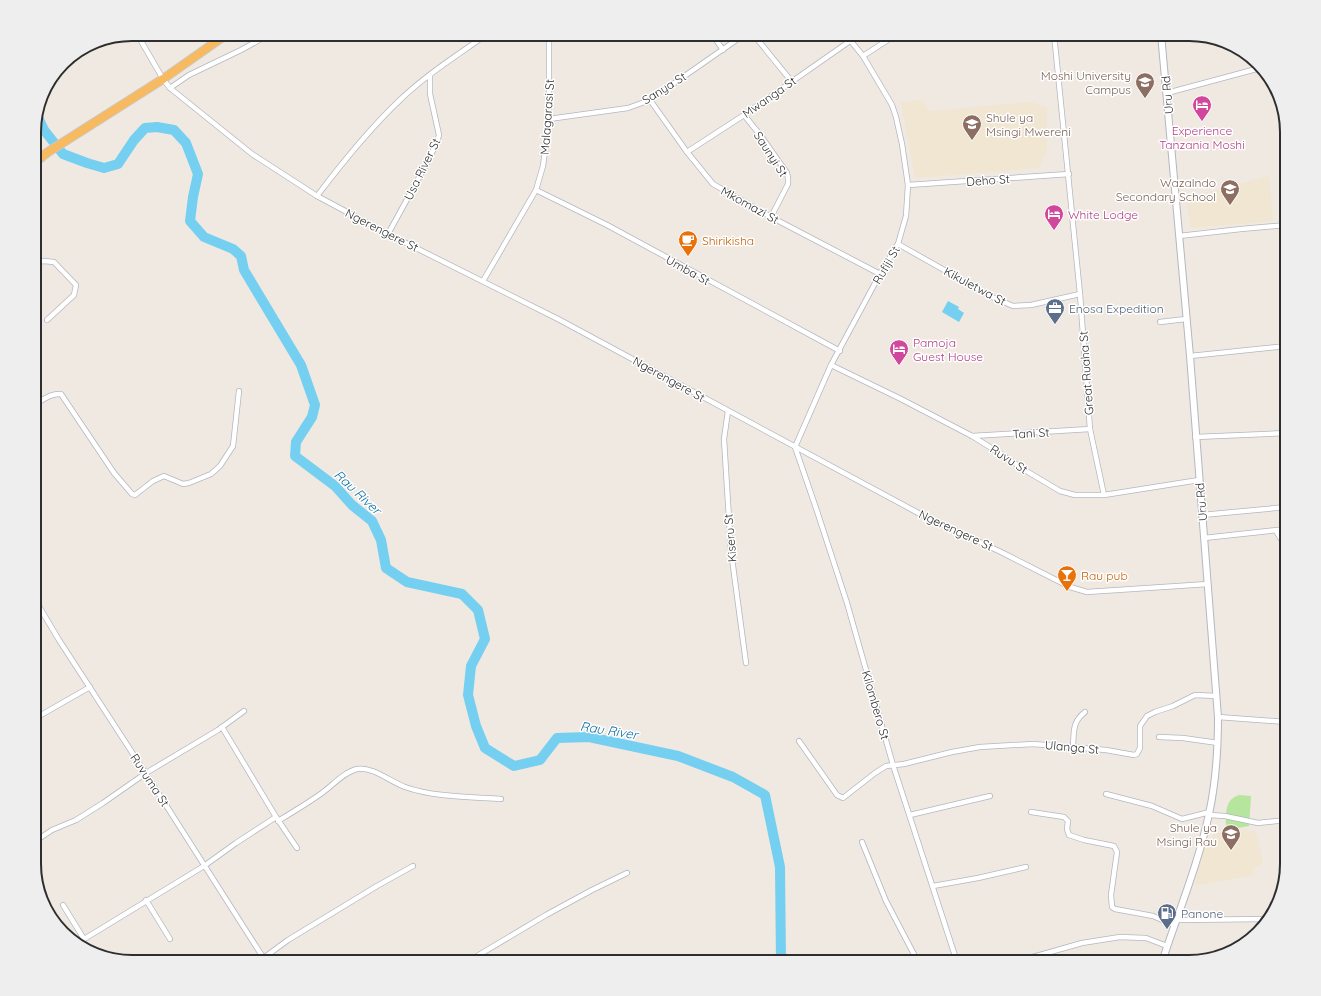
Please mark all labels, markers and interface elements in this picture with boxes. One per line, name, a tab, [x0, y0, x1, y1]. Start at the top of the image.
place label: Moshi University Campus	[1041, 68, 1131, 97]
street label: Sanya St	[639, 69, 689, 107]
school or university icon: Moshi University Campus	[1134, 71, 1156, 99]
street label: Mwanga St	[739, 73, 799, 121]
street label: Uru Rd	[1158, 75, 1176, 115]
street label: Malagarasi St	[537, 79, 557, 155]
hotel icon: Experience Tanzania Moshi	[1191, 94, 1213, 122]
place label: Shule ya Msingi Mwereni	[986, 110, 1071, 139]
school or university icon: Shule ya Msingi Mwereni	[961, 113, 983, 141]
place label: Experience Tanzania Moshi	[1159, 123, 1245, 152]
street label: Saunyi St	[751, 128, 791, 180]
street label: Usa River St	[401, 136, 443, 202]
street label: Deho St	[966, 171, 1010, 189]
place label: Wazalndo Secondary School	[1116, 175, 1216, 204]
school or university icon: Wazalndo Secondary School	[1219, 178, 1241, 206]
street label: Mkomazi St	[718, 183, 782, 227]
hotel icon: White Lodge	[1043, 203, 1065, 231]
street label: Ngerengere St	[343, 205, 421, 255]
place label: White Lodge	[1068, 207, 1138, 222]
cafe icon: Shirikisha	[677, 229, 699, 257]
place label: Shirikisha	[702, 233, 754, 248]
street label: Rufiji St	[869, 243, 903, 287]
street label: Umba St	[663, 252, 713, 288]
street label: Kikuletwa St	[941, 263, 1009, 309]
office icon: Enosa Expedition	[1044, 297, 1066, 325]
place label: Enosa Expedition	[1069, 301, 1164, 316]
street label: Great Ruaha St	[1076, 330, 1096, 416]
place label: Pamoja Guest House	[913, 335, 983, 364]
hotel icon: Pamoja Guest House	[888, 338, 910, 366]
street label: Ngerengere St	[630, 353, 708, 405]
street label: Tani St	[1012, 425, 1050, 441]
street label: Ruvu St	[987, 441, 1031, 477]
water label: Rau River	[331, 466, 386, 519]
street label: Uru Rd	[1192, 482, 1210, 522]
street label: Ngerengere St	[917, 506, 995, 554]
street label: Kiseru St	[720, 513, 740, 563]
bar icon: Rau pub	[1056, 564, 1078, 592]
place label: Rau pub	[1081, 568, 1128, 583]
street label: Kilombero St	[859, 669, 893, 741]
water label: Rau River	[579, 718, 641, 743]
street label: Ulanga St	[1044, 737, 1100, 757]
street label: Ruvuma St	[127, 751, 173, 809]
place label: Shule ya Msingi Rau	[1157, 820, 1217, 849]
school or university icon: Shule ya Msingi Rau	[1220, 823, 1242, 851]
fuel station icon: Panone	[1156, 902, 1178, 930]
place label: Panone	[1181, 906, 1223, 921]

